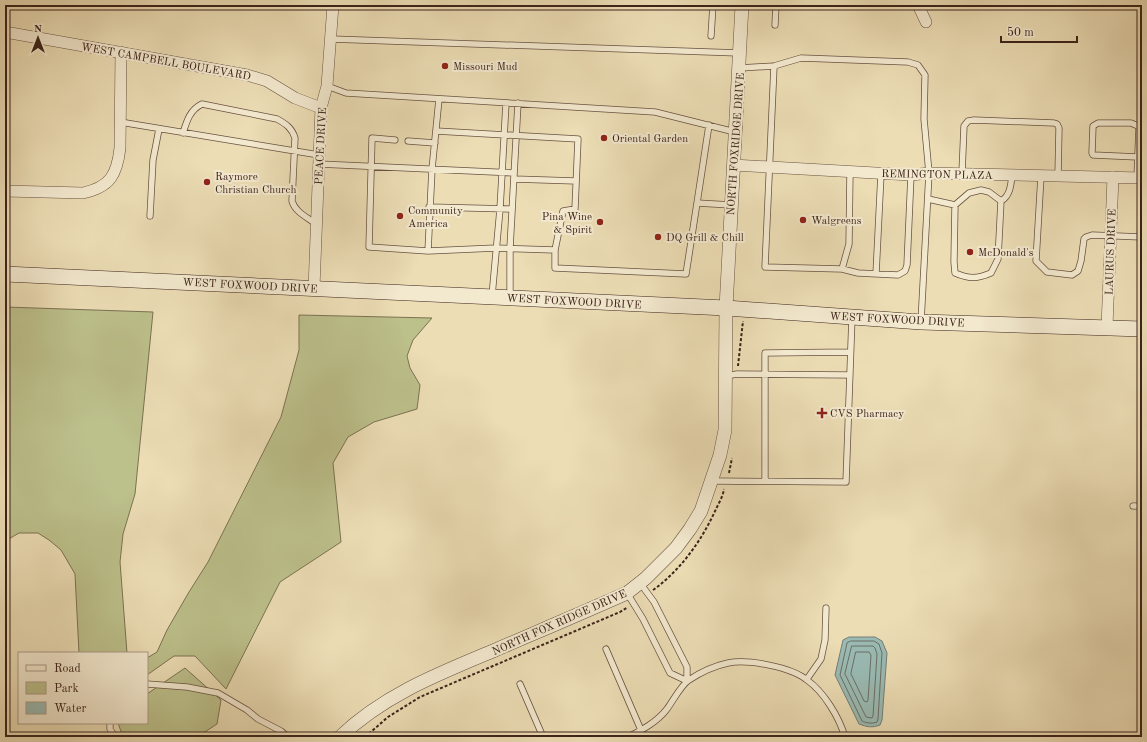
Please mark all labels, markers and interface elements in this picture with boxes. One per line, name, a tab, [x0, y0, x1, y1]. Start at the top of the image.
north arrow	[18, 18, 58, 58]
scale bar	[1001, 18, 1077, 44]
text: N	[34, 24, 43, 35]
text: 50 m	[1007, 26, 1034, 39]
street label: WEST CAMPBELL BOULEVARD	[80, 42, 252, 83]
marker: Missouri Mud	[440, 61, 450, 71]
place label: Missouri Mud	[453, 62, 518, 73]
street label: NORTH FOXRIDGE DRIVE	[726, 72, 747, 216]
street label: PEACE DRIVE	[314, 107, 329, 185]
marker: Oriental Garden	[599, 133, 609, 143]
place label: Oriental Garden	[612, 134, 688, 145]
street label: REMINGTON PLAZA	[881, 169, 993, 182]
place label: Raymore Christian Church	[215, 172, 296, 196]
marker: Raymore Christian Church	[202, 177, 212, 187]
place label: Community America	[408, 206, 463, 230]
street label: LAURUS DRIVE	[1104, 209, 1119, 295]
marker: Community America	[395, 211, 405, 221]
place label: Pina Wine & Spirit	[542, 212, 592, 236]
marker: Walgreens	[798, 215, 808, 225]
place label: Walgreens	[811, 216, 862, 227]
marker: Pina Wine & Spirit	[595, 217, 605, 227]
marker: DQ Grill & Chill	[653, 232, 663, 242]
place label: DQ Grill & Chill	[666, 233, 744, 244]
marker: McDonald's	[965, 247, 975, 257]
place label: McDonald's	[978, 248, 1034, 259]
street label: WEST FOXWOOD DRIVE	[182, 277, 318, 296]
street label: WEST FOXWOOD DRIVE	[506, 293, 642, 312]
street label: WEST FOXWOOD DRIVE	[829, 311, 965, 330]
marker: CVS Pharmacy	[817, 408, 827, 418]
place label: CVS Pharmacy	[830, 409, 904, 420]
street label: NORTH FOX RIDGE DRIVE	[491, 589, 629, 658]
legend	[18, 652, 148, 724]
text: Road	[54, 663, 81, 675]
text: Park	[54, 683, 79, 695]
text: Water	[54, 703, 87, 715]

